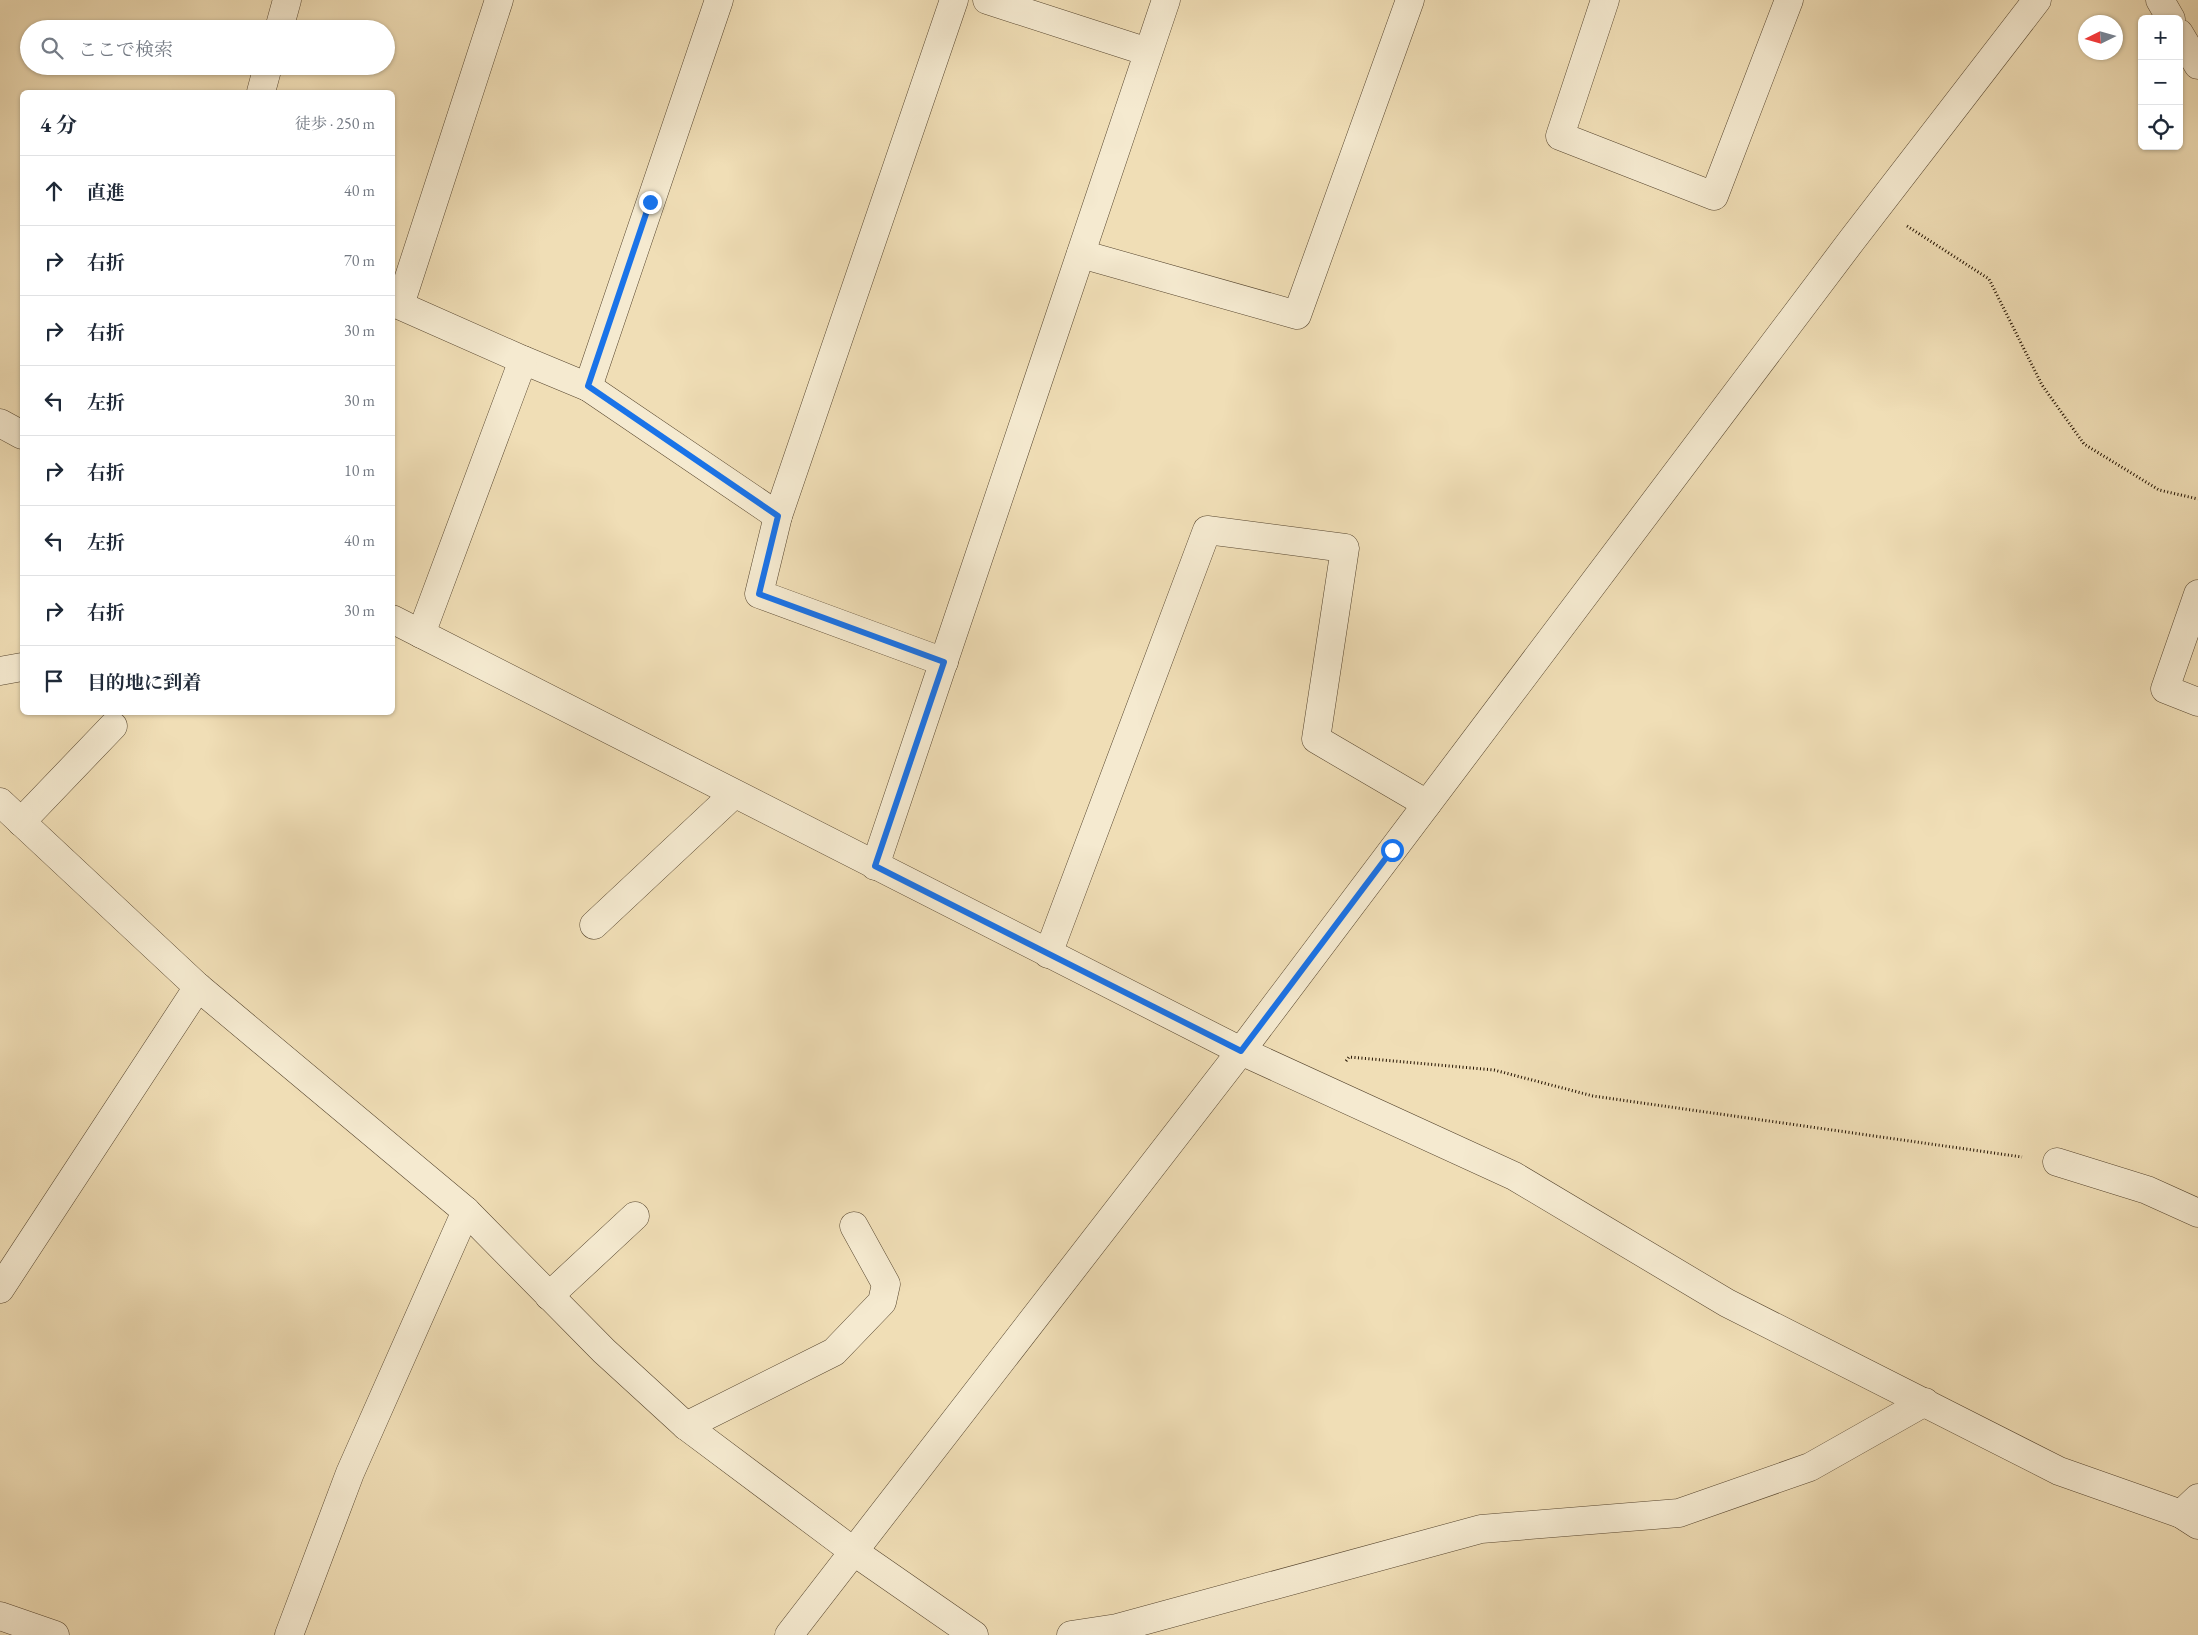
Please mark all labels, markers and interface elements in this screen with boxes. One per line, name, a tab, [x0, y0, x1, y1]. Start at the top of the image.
north arrow	[2078, 15, 2123, 60]
map controls	[2138, 15, 2183, 150]
button: +	[2138, 15, 2183, 60]
search box	[20, 20, 395, 75]
icon: search	[38, 34, 66, 62]
text: ここで検索	[78, 37, 173, 62]
button: −	[2138, 60, 2183, 105]
button: locate	[2138, 105, 2183, 150]
text: 4 分	[40, 111, 77, 138]
text: 徒歩 · 250 m	[295, 113, 375, 134]
icon: ahead	[40, 177, 68, 205]
text: 直進	[87, 180, 125, 205]
text: 40 m	[344, 180, 375, 201]
route end	[639, 191, 662, 214]
icon: right	[40, 247, 68, 275]
text: 右折	[87, 250, 125, 275]
text: 70 m	[344, 250, 375, 271]
icon: right	[40, 317, 68, 345]
text: 右折	[87, 320, 125, 345]
text: 30 m	[344, 320, 375, 341]
icon: left	[40, 387, 68, 415]
text: 左折	[87, 390, 125, 415]
text: 30 m	[344, 390, 375, 411]
icon: right	[40, 457, 68, 485]
text: 右折	[87, 460, 125, 485]
text: 10 m	[344, 460, 375, 481]
icon: left	[40, 527, 68, 555]
text: 左折	[87, 530, 125, 555]
text: 40 m	[344, 530, 375, 551]
icon: right	[40, 597, 68, 625]
text: 右折	[87, 600, 125, 625]
text: 30 m	[344, 600, 375, 621]
icon: arrive	[40, 667, 68, 695]
text: 目的地に到着	[87, 670, 201, 695]
route start	[1381, 839, 1404, 862]

